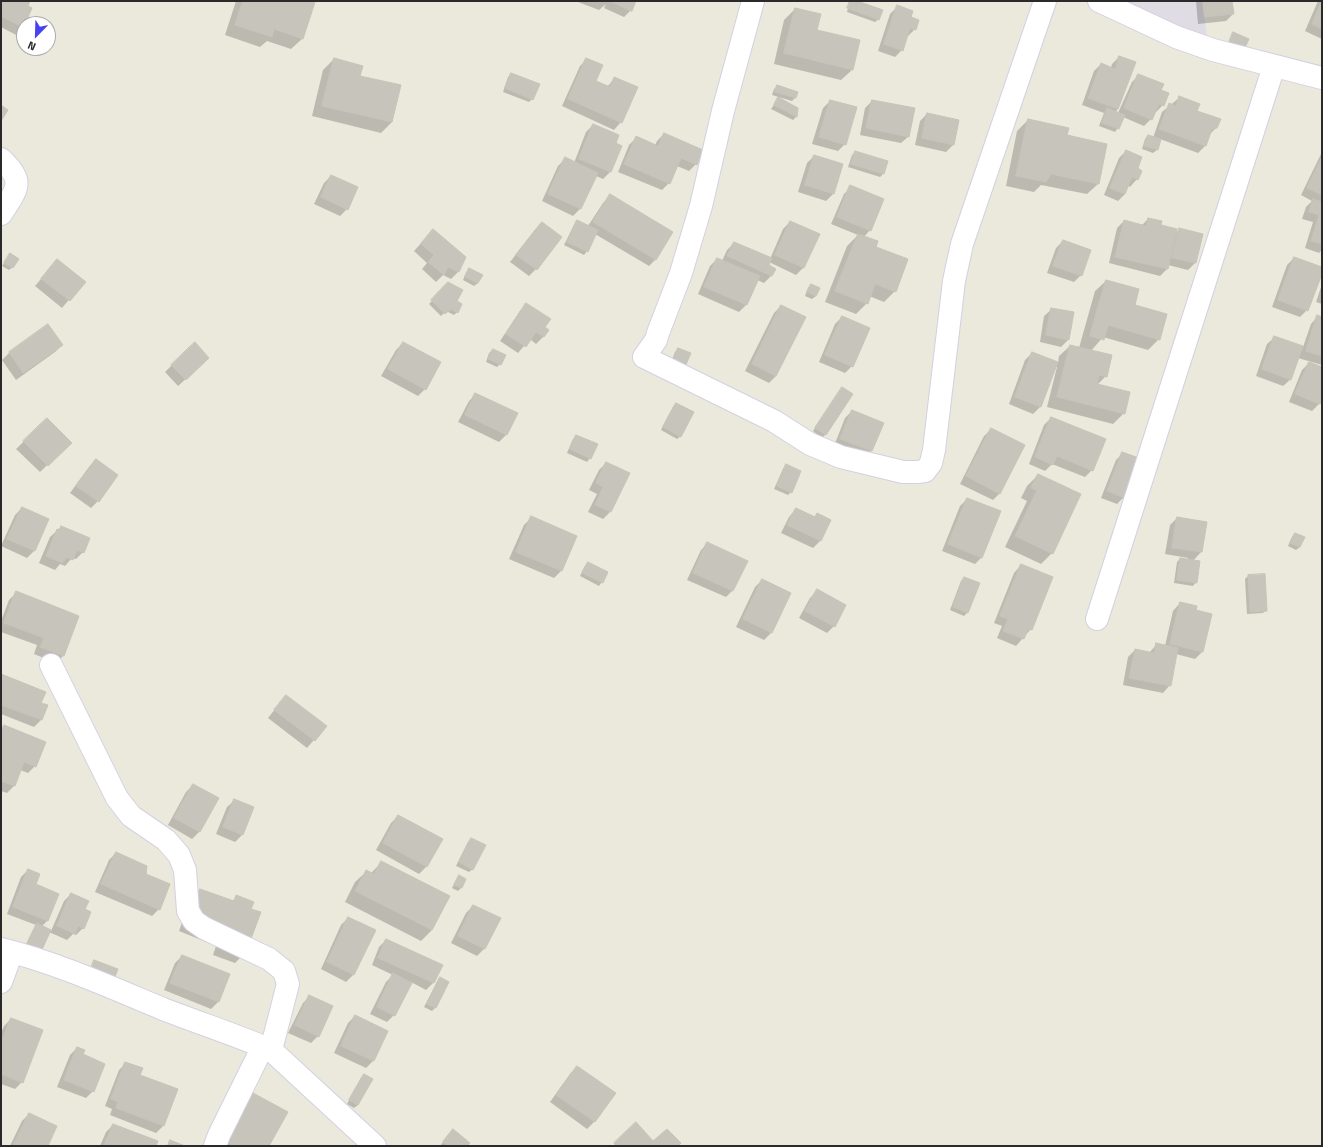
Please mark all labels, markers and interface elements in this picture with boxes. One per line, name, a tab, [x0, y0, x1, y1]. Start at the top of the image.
north arrow	[16, 16, 56, 56]
text: N	[25, 37, 38, 55]

